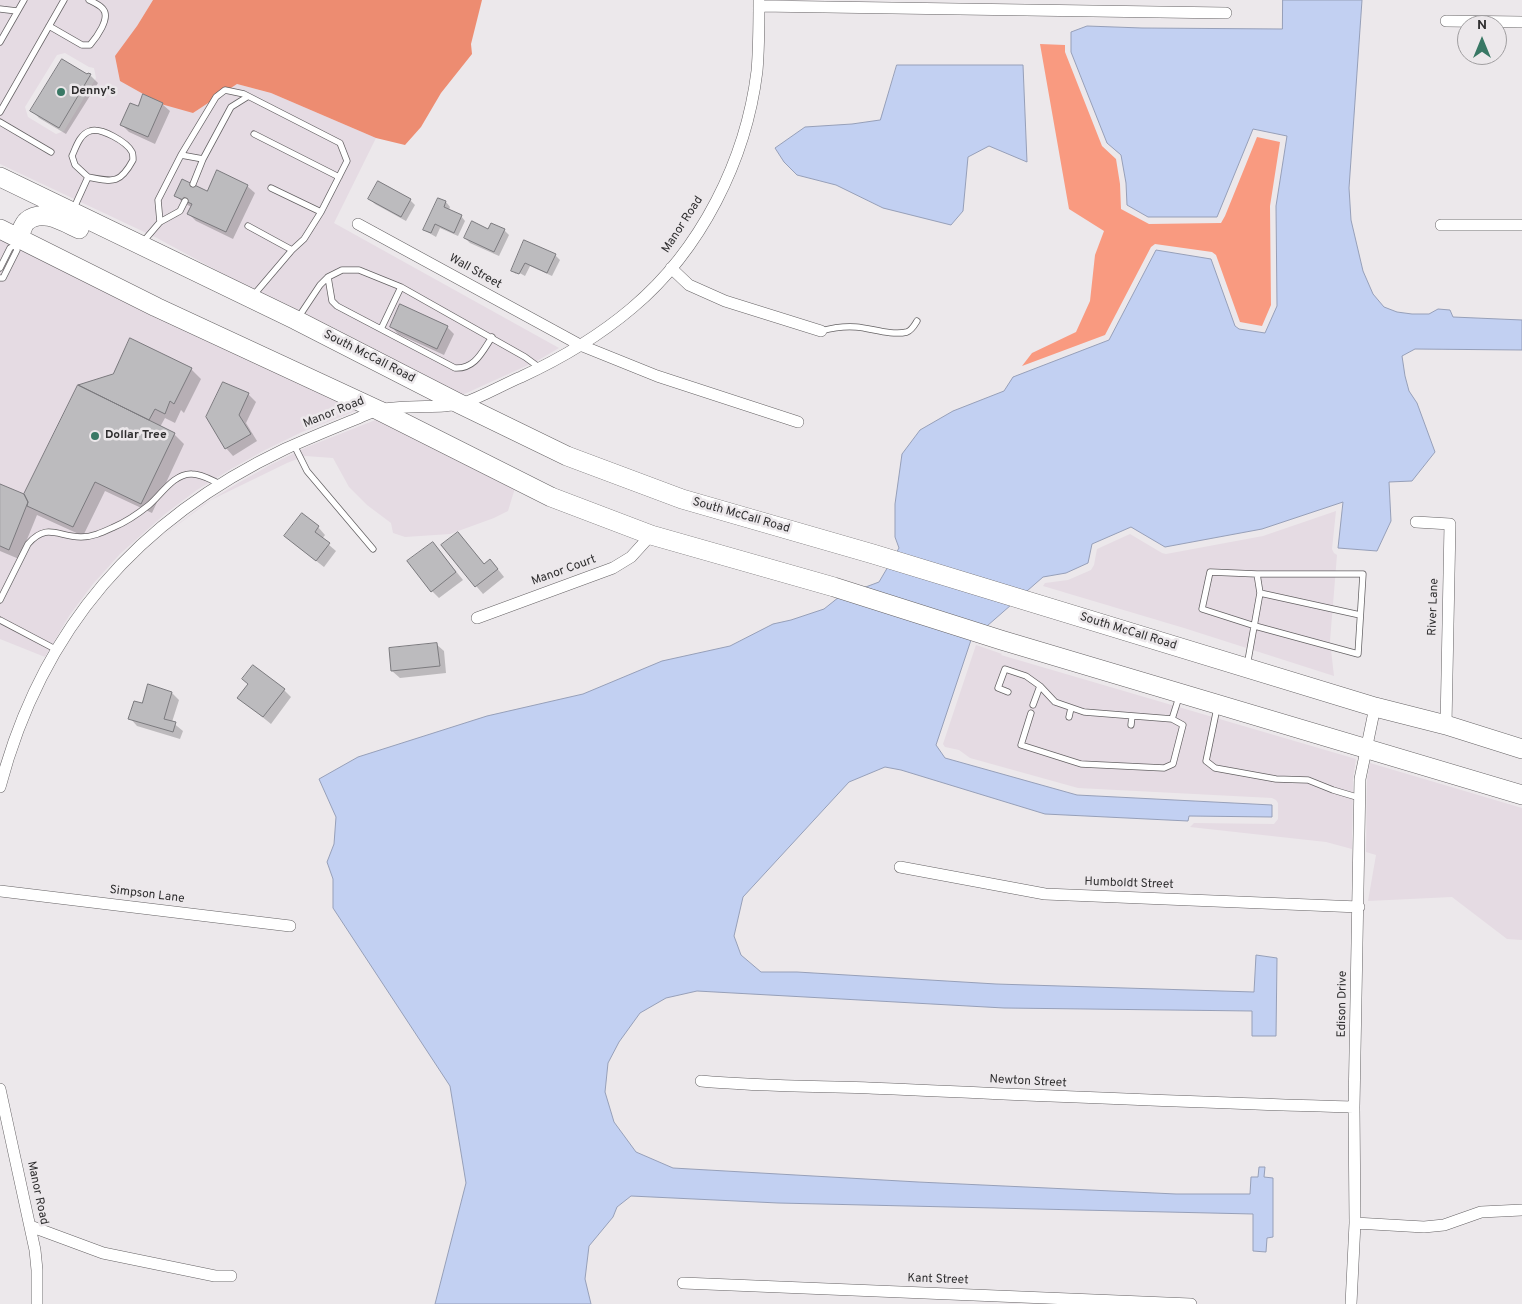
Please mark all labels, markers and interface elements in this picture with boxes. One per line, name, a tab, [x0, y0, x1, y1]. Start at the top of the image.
north arrow	[1457, 15, 1507, 65]
text: N	[1477, 17, 1487, 34]
place label: Denny's	[71, 85, 116, 99]
marker: Denny's	[55, 86, 67, 98]
street label: Manor Road	[659, 194, 707, 256]
street label: Wall Street	[446, 252, 504, 292]
street label: South McCall Road	[321, 328, 417, 386]
street label: Manor Road	[301, 394, 367, 432]
place label: Dollar Tree	[105, 429, 167, 443]
marker: Dollar Tree	[89, 430, 101, 442]
street label: South McCall Road	[691, 495, 791, 537]
street label: Manor Court	[530, 553, 598, 589]
street label: River Lane	[1426, 578, 1442, 636]
street label: South McCall Road	[1078, 610, 1178, 654]
street label: Humboldt Street	[1084, 875, 1174, 893]
street label: Simpson Lane	[109, 883, 185, 907]
street label: Edison Drive	[1335, 971, 1351, 1037]
street label: Newton Street	[989, 1073, 1067, 1091]
street label: Manor Road	[23, 1160, 51, 1226]
street label: Kant Street	[907, 1272, 969, 1288]

